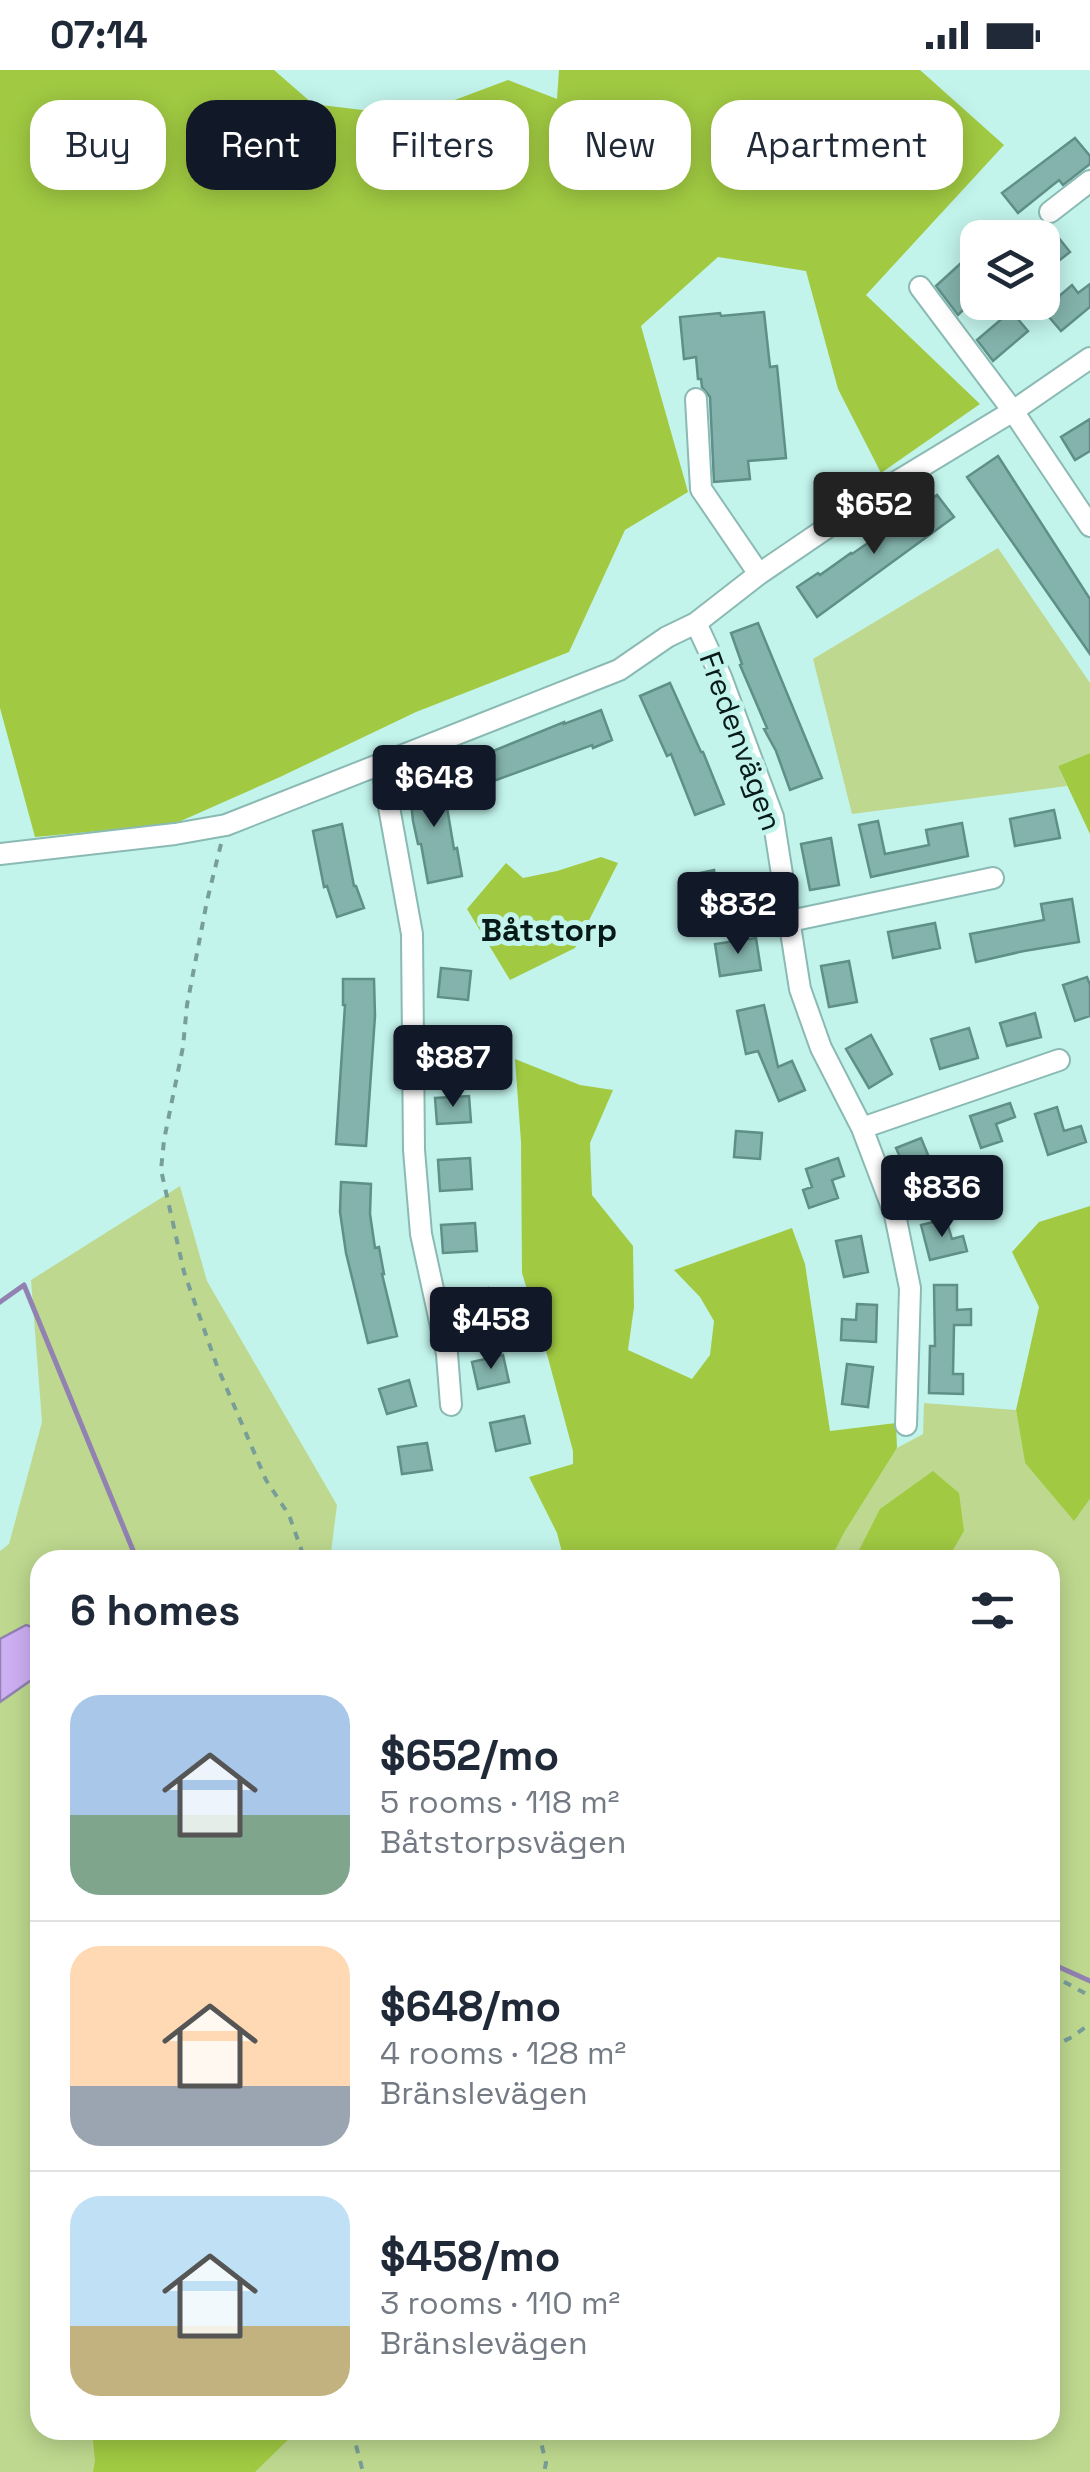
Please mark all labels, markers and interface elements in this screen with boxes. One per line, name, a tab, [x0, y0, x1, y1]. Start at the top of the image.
text: 07:14	[50, 11, 148, 59]
chip: Buy	[30, 100, 166, 190]
chip: Rent	[186, 100, 336, 190]
chip: Filters	[356, 100, 529, 190]
chip: New	[549, 100, 691, 190]
chip: Apartment	[711, 100, 963, 190]
map controls	[960, 220, 1060, 320]
button: layers	[960, 220, 1060, 320]
pin: $652	[815, 472, 933, 557]
text: $652	[835, 484, 913, 524]
street label: Fredenvägen	[691, 646, 791, 836]
pin: $648	[375, 745, 493, 830]
text: $648	[395, 757, 473, 797]
pin: $832	[679, 872, 797, 957]
text: $832	[699, 884, 777, 924]
district label: Båtstorp	[481, 910, 617, 950]
pin: $887	[394, 1025, 512, 1110]
text: $887	[415, 1037, 491, 1077]
pin: $836	[883, 1155, 1001, 1240]
text: $836	[903, 1167, 981, 1207]
pin: $458	[432, 1287, 550, 1372]
text: $458	[452, 1299, 530, 1339]
icon: filters	[965, 1583, 1020, 1638]
text: 6 homes	[70, 1584, 240, 1637]
text: $652/mo	[380, 1729, 559, 1782]
icon: home	[150, 1735, 270, 1855]
text: 5 rooms · 118 m²	[380, 1782, 619, 1822]
text: Båtstorpsvägen	[380, 1822, 626, 1862]
text: $648/mo	[380, 1980, 561, 2033]
icon: home	[150, 1986, 270, 2106]
text: 4 rooms · 128 m²	[380, 2033, 626, 2073]
text: Bränslevägen	[380, 2073, 588, 2113]
text: $458/mo	[380, 2230, 560, 2283]
icon: home	[150, 2236, 270, 2356]
text: 3 rooms · 110 m²	[380, 2283, 620, 2323]
text: Bränslevägen	[380, 2323, 588, 2363]

